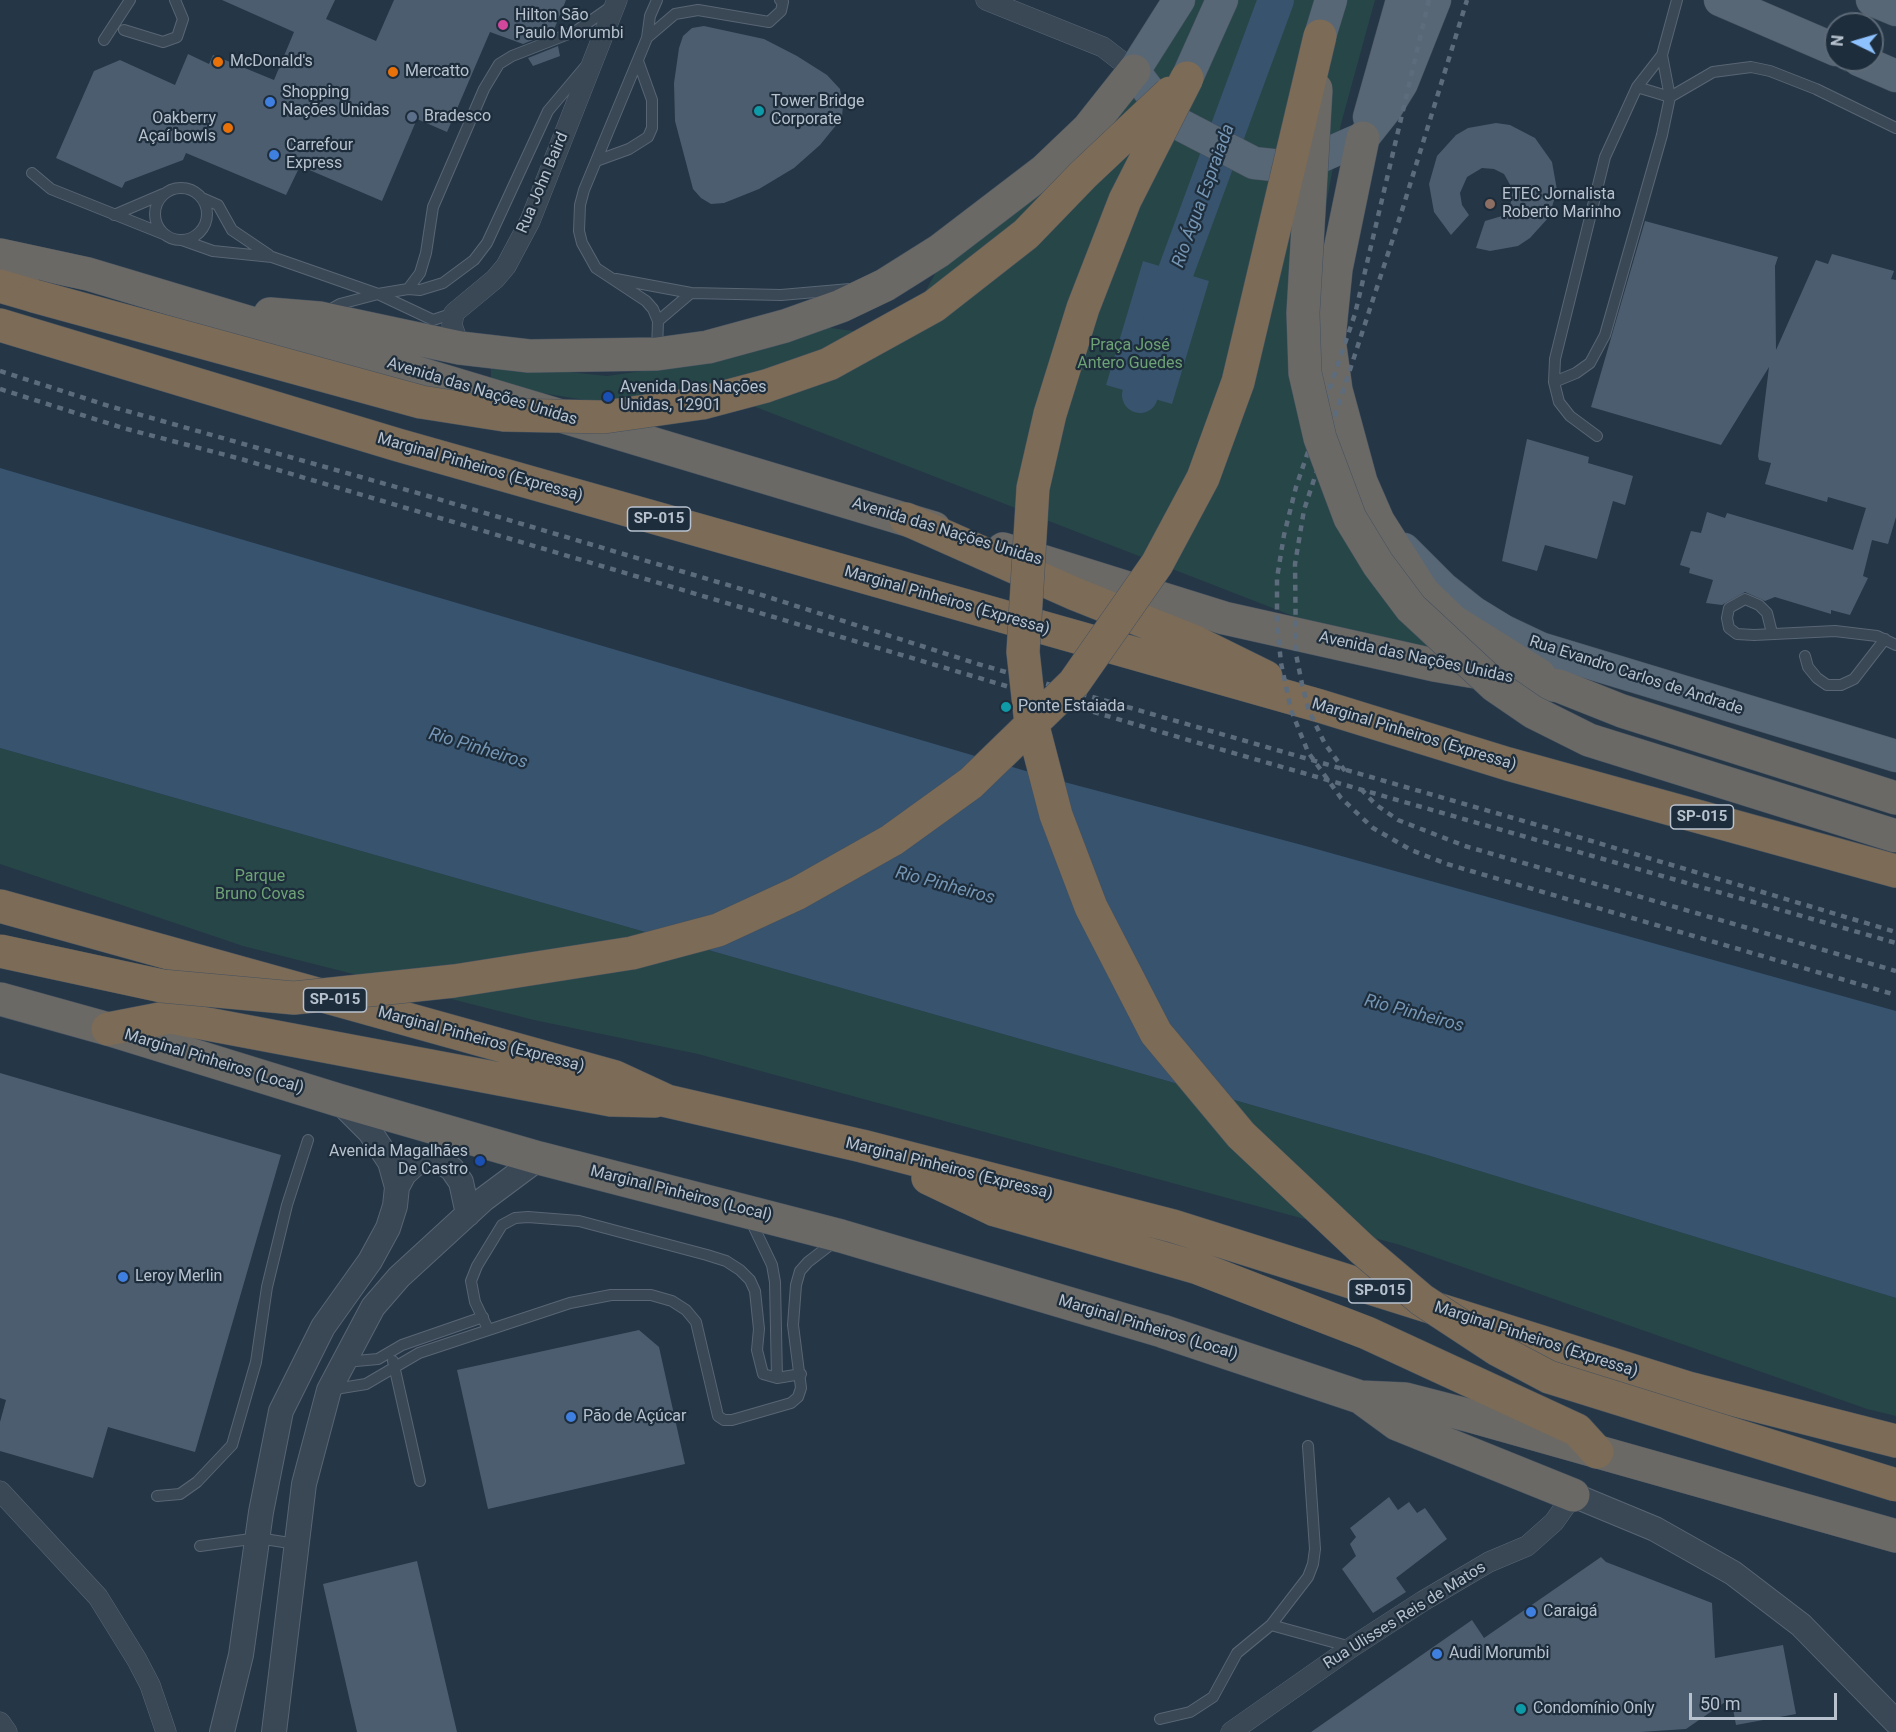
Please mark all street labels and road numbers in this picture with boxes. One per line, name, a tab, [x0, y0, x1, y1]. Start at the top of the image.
street label: Rua John Baird	[513, 130, 573, 236]
street label: Avenida das Nações Unidas	[385, 354, 579, 430]
street label: Marginal Pinheiros (Expressa)	[375, 429, 585, 507]
street label: Avenida das Nações Unidas	[850, 494, 1044, 570]
road number: SP-015	[628, 507, 690, 531]
street label: Marginal Pinheiros (Expressa)	[842, 562, 1052, 640]
street label: Avenida das Nações Unidas	[1317, 628, 1515, 688]
street label: Rua Evandro Carlos de Andrade	[1527, 632, 1745, 720]
street label: Marginal Pinheiros (Expressa)	[1309, 695, 1519, 775]
road number: SP-015	[1670, 805, 1734, 829]
road number: SP-015	[304, 988, 366, 1012]
street label: Marginal Pinheiros (Expressa)	[376, 1003, 586, 1077]
street label: Marginal Pinheiros (Local)	[122, 1026, 306, 1098]
street label: Marginal Pinheiros (Expressa)	[843, 1134, 1055, 1204]
street label: Marginal Pinheiros (Local)	[588, 1162, 774, 1226]
road number: SP-015	[1348, 1279, 1412, 1303]
street label: Marginal Pinheiros (Local)	[1056, 1292, 1240, 1364]
street label: Marginal Pinheiros (Expressa)	[1432, 1298, 1640, 1382]
street label: Rua Ulisses Reis de Matos	[1320, 1558, 1490, 1674]

